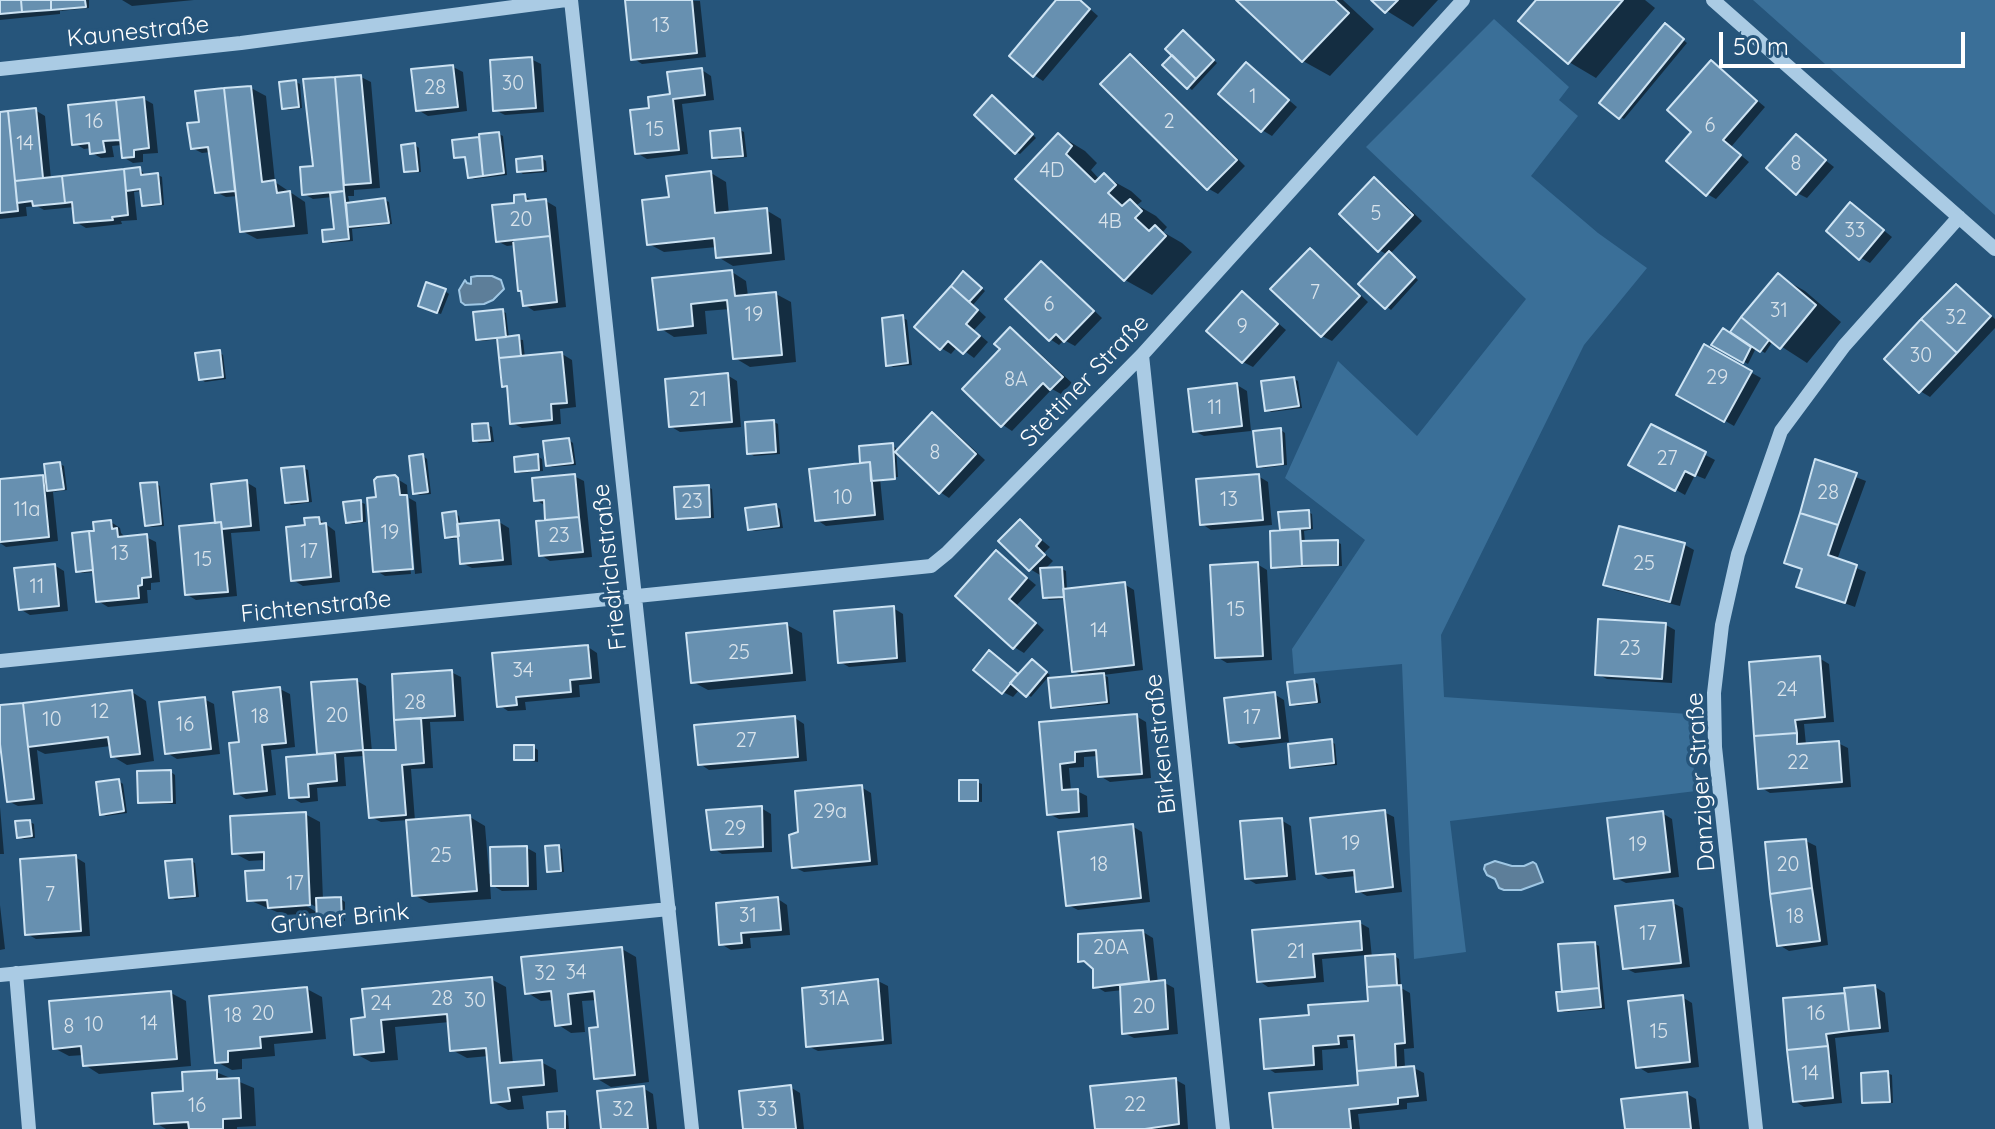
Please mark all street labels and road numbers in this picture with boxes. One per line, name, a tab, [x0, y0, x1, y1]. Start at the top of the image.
street label: Kaunestraße	[66, 10, 210, 54]
street label: Stettiner Straße	[1015, 309, 1155, 453]
street label: Friedrichstraße	[587, 482, 633, 652]
street label: Fichtenstraße	[239, 585, 393, 629]
street label: Birkenstraße	[1139, 673, 1183, 815]
street label: Danziger Straße	[1680, 692, 1722, 872]
street label: Grüner Brink	[269, 897, 411, 941]

